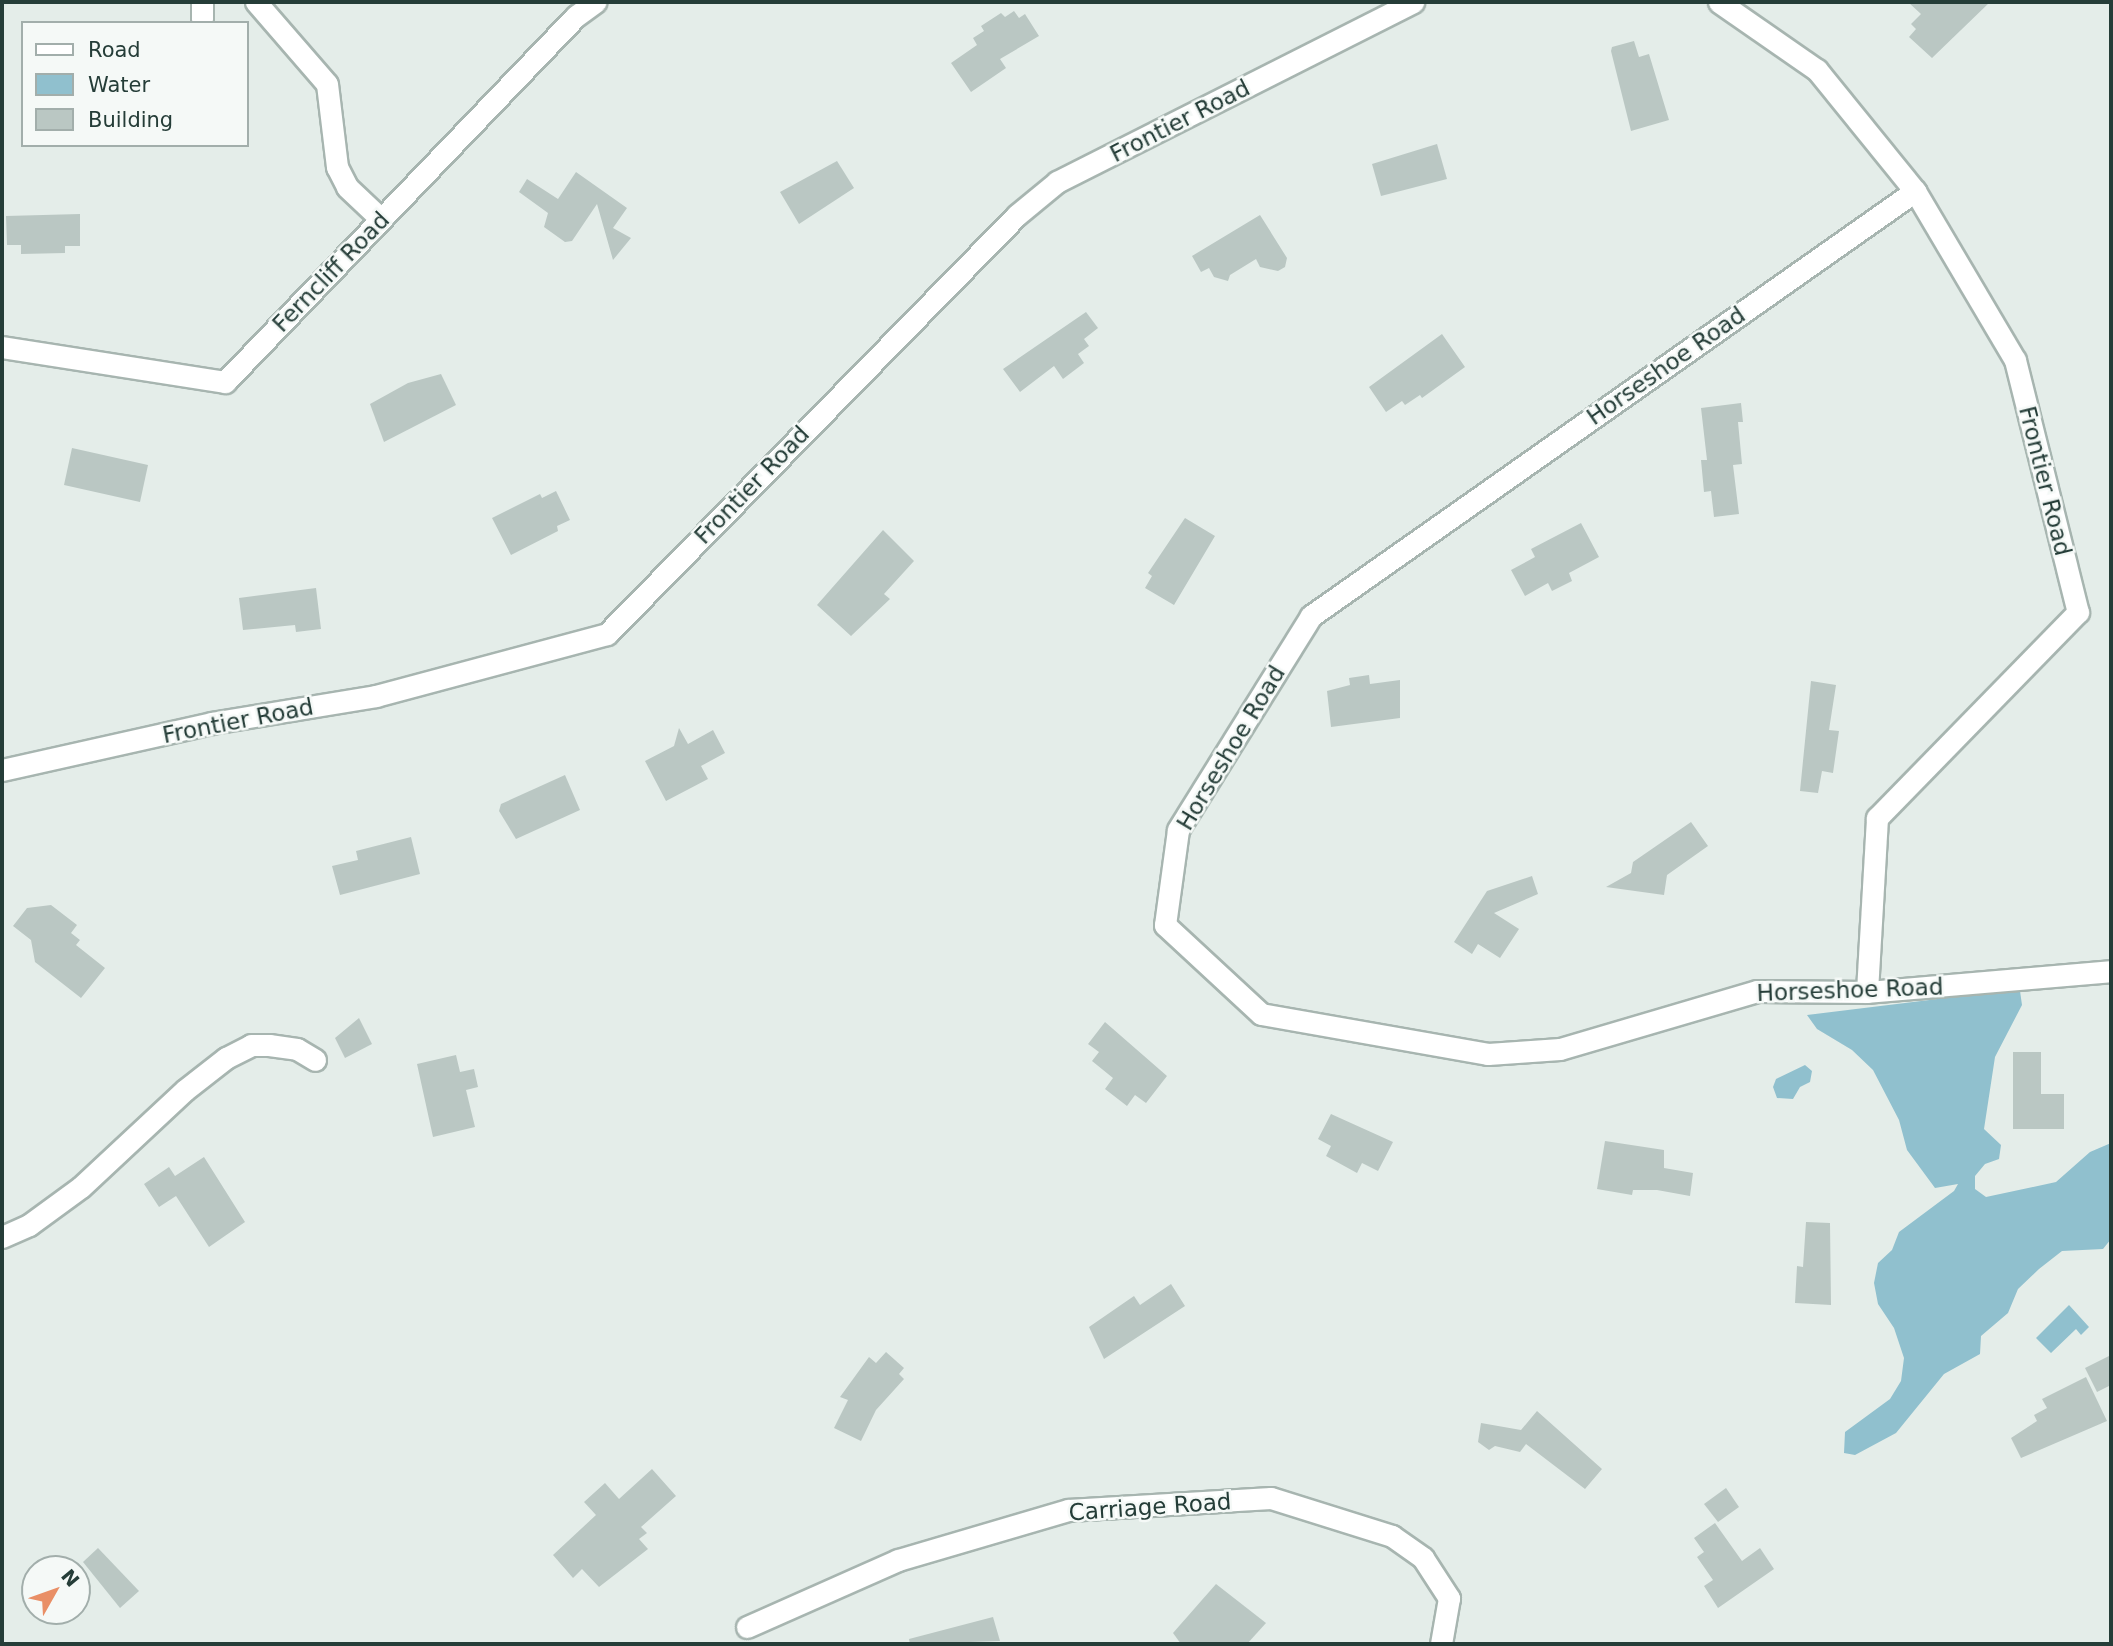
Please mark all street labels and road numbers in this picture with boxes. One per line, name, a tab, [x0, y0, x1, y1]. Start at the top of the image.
street label: Frontier Road	[1105, 74, 1255, 168]
street label: Ferncliff Road	[267, 206, 395, 338]
street label: Horseshoe Road	[1582, 301, 1750, 431]
street label: Frontier Road	[2013, 403, 2077, 559]
street label: Frontier Road	[689, 420, 815, 550]
street label: Horseshoe Road	[1171, 661, 1291, 835]
street label: Frontier Road	[160, 693, 316, 749]
street label: Horseshoe Road	[1756, 973, 1944, 1007]
street label: Carriage Road	[1068, 1488, 1232, 1526]

